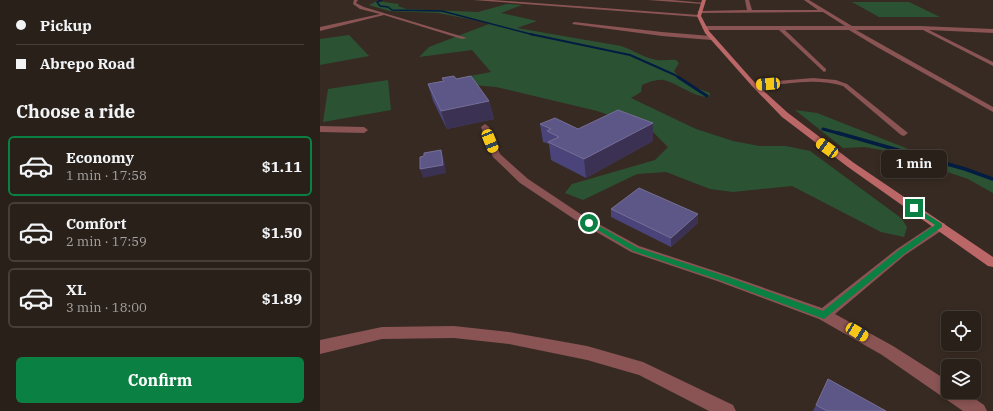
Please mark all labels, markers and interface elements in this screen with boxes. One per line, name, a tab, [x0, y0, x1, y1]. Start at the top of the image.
text: Pickup	[40, 16, 92, 35]
text: Abrepo Road	[40, 54, 135, 73]
car	[756, 77, 780, 91]
text: Choose a ride	[16, 100, 135, 123]
car	[480, 128, 500, 154]
car	[814, 136, 840, 160]
icon: car	[18, 148, 54, 184]
text: Economy	[66, 148, 134, 167]
callout: 1 min	[881, 150, 947, 178]
text: 1 min	[896, 155, 932, 172]
text: $1.11	[262, 157, 302, 176]
text: 1 min · 17:58	[66, 167, 147, 184]
route end	[905, 199, 923, 217]
icon: car	[18, 214, 54, 250]
text: Comfort	[66, 214, 126, 233]
route start	[580, 214, 598, 232]
text: $1.50	[262, 223, 302, 242]
text: 2 min · 17:59	[66, 233, 147, 250]
icon: car	[18, 280, 54, 316]
text: XL	[66, 280, 86, 299]
text: $1.89	[262, 289, 302, 308]
text: 3 min · 18:00	[66, 299, 147, 316]
map controls	[941, 311, 981, 399]
button: locate	[941, 311, 981, 351]
car	[844, 321, 870, 343]
button: Confirm	[16, 357, 304, 403]
button: layers	[941, 359, 981, 399]

